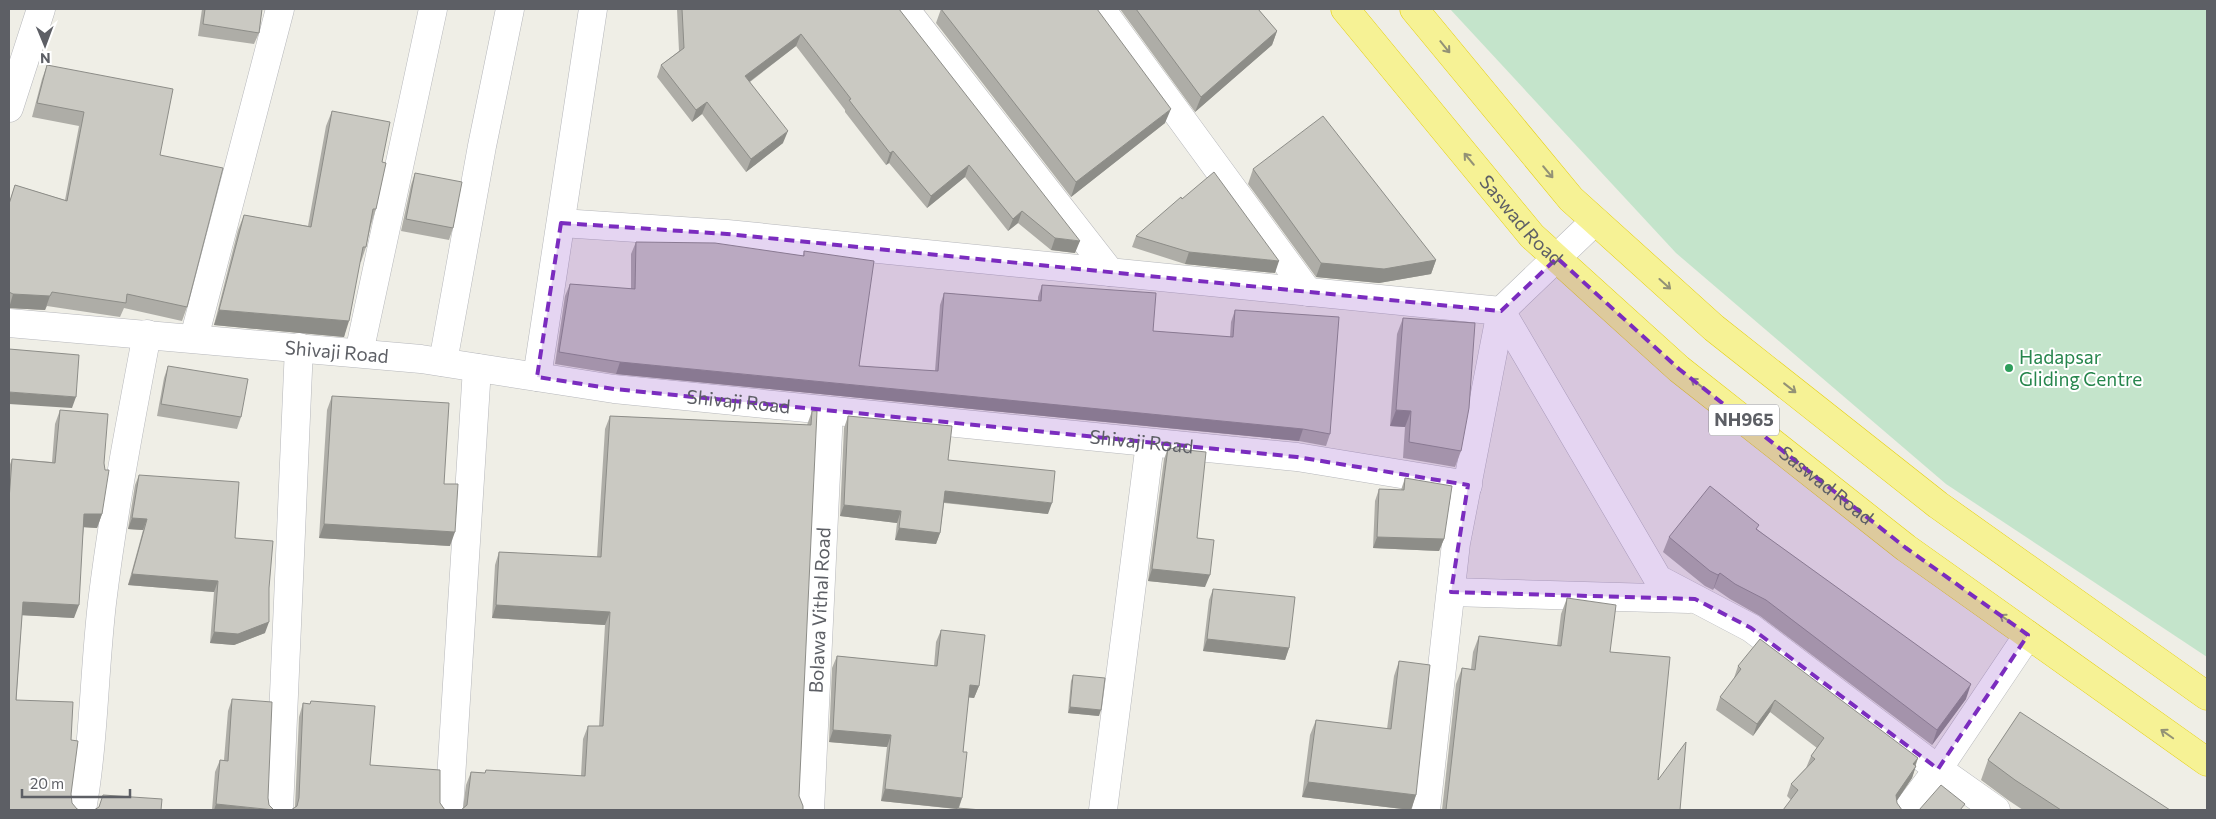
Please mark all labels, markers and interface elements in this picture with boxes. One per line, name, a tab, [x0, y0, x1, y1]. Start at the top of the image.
north arrow	[20, 20, 70, 70]
one-way arrow	[1439, 40, 1450, 53]
text: N	[40, 50, 51, 67]
one-way arrow	[1463, 153, 1474, 166]
one-way arrow	[1543, 165, 1554, 178]
street label: Saswad Road	[1475, 170, 1568, 269]
one-way arrow	[1659, 278, 1672, 290]
street label: Shivaji Road	[284, 335, 390, 367]
place label: Hadapsar Gliding Centre	[2019, 345, 2142, 390]
marker: Hadapsar Gliding Centre	[2003, 362, 2015, 374]
one-way arrow	[1691, 377, 1704, 388]
one-way arrow	[1783, 383, 1796, 394]
street label: Shivaji Road	[686, 384, 792, 418]
road number: NH965	[1709, 404, 1779, 436]
street label: Shivaji Road	[1089, 424, 1195, 458]
street label: Saswad Road	[1775, 441, 1878, 529]
street label: Bolawa Vithal Road	[804, 527, 834, 694]
one-way arrow	[2000, 614, 2014, 625]
one-way arrow	[2161, 729, 2175, 739]
scale bar	[22, 766, 130, 798]
text: 20 m	[30, 774, 64, 792]

